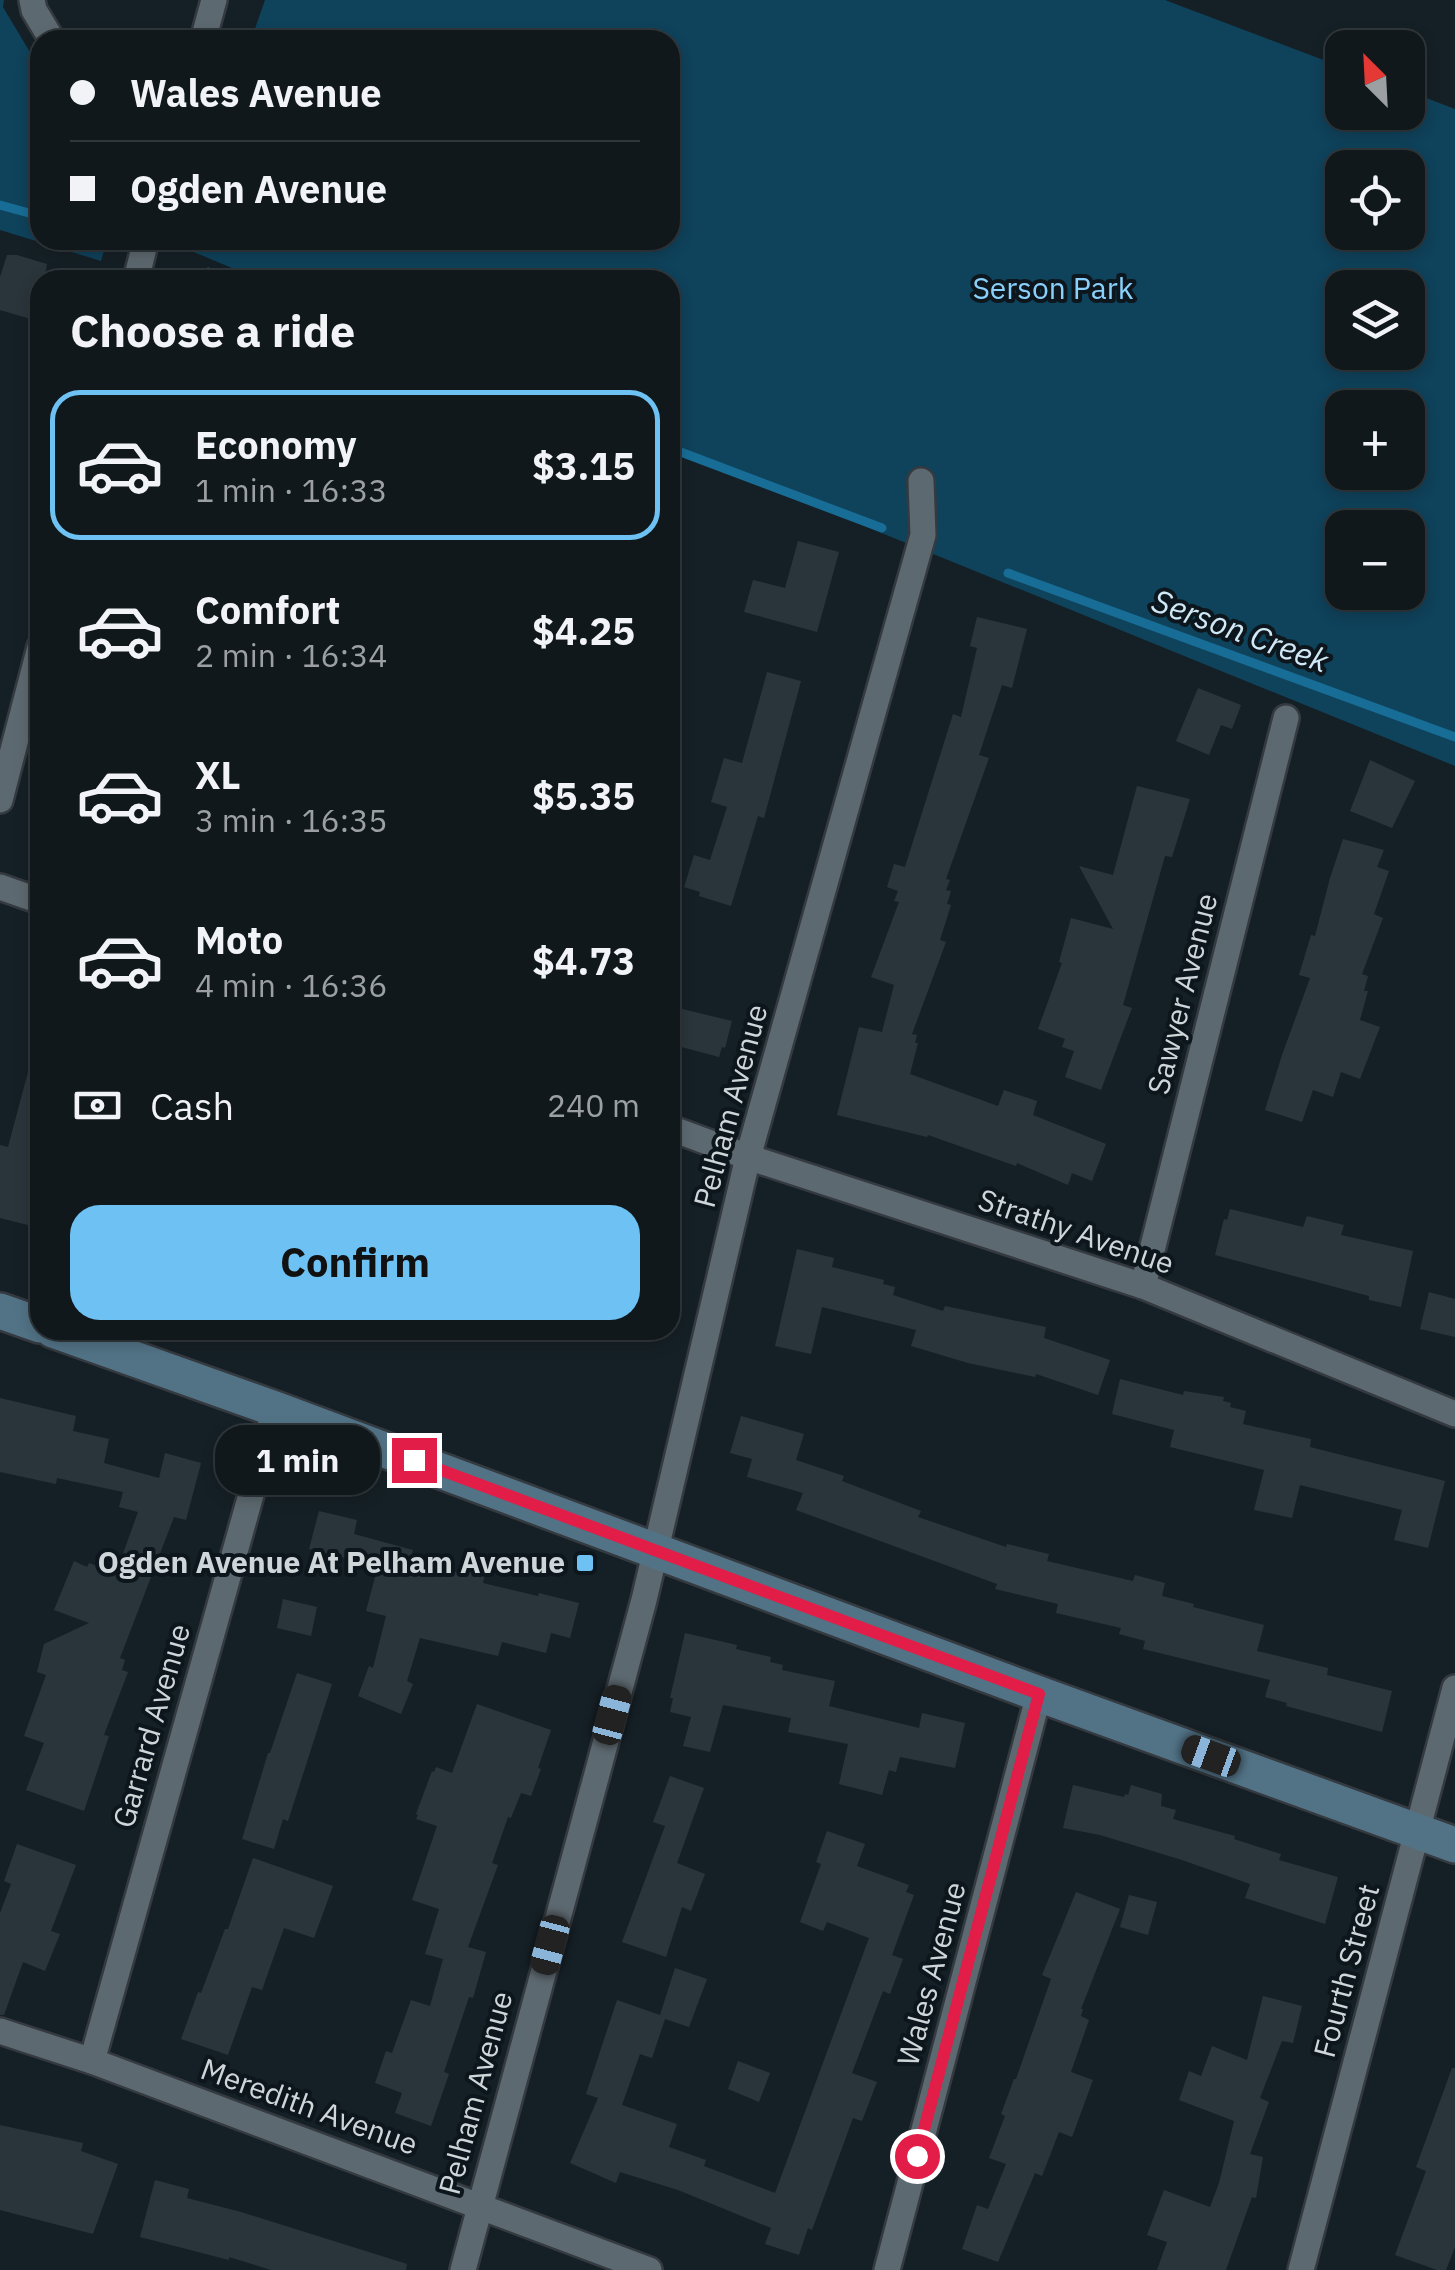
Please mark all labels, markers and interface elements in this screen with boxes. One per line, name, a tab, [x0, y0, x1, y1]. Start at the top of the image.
north arrow	[1325, 30, 1425, 130]
map controls	[1325, 30, 1425, 610]
text: Wales Avenue	[130, 68, 382, 117]
button: locate	[1325, 150, 1425, 250]
text: Ogden Avenue	[130, 164, 387, 213]
park label: Serson Park	[972, 268, 1134, 307]
button: layers	[1325, 270, 1425, 370]
text: Choose a ride	[70, 301, 355, 359]
button: +	[1325, 390, 1425, 490]
icon: car	[75, 420, 165, 510]
text: Economy	[195, 420, 357, 469]
text: $3.15	[532, 441, 635, 490]
text: 1 min · 16:33	[195, 469, 388, 511]
button: −	[1325, 510, 1425, 610]
water label: Serson Creek	[1146, 579, 1336, 682]
icon: car	[75, 585, 165, 675]
text: Comfort	[195, 585, 340, 634]
text: $4.25	[532, 606, 635, 655]
text: 2 min · 16:34	[195, 634, 388, 676]
icon: car	[75, 750, 165, 840]
text: XL	[195, 750, 241, 799]
text: $5.35	[532, 771, 635, 820]
text: 3 min · 16:35	[195, 799, 388, 841]
street label: Sawyer Avenue	[1138, 889, 1225, 1098]
icon: car	[75, 915, 165, 1005]
text: Moto	[195, 915, 283, 964]
text: $4.73	[532, 936, 635, 985]
text: 4 min · 16:36	[195, 964, 388, 1006]
street label: Pelham Avenue	[684, 1000, 775, 1211]
icon: cash	[70, 1078, 125, 1133]
text: Cash	[150, 1081, 234, 1130]
text: 240 m	[547, 1084, 640, 1126]
street label: Strathy Avenue	[973, 1179, 1179, 1282]
button: Confirm	[70, 1205, 640, 1320]
callout: 1 min	[214, 1425, 379, 1495]
route end	[392, 1438, 437, 1483]
text: 1 min	[256, 1439, 339, 1481]
place label: Ogden Avenue At Pelham Avenue	[98, 1542, 565, 1581]
marker: Ogden Avenue At Pelham Avenue	[574, 1552, 596, 1574]
street label: Garrard Avenue	[103, 1619, 198, 1832]
car	[590, 1682, 634, 1748]
car	[1178, 1732, 1244, 1780]
street label: Wales Avenue	[887, 1877, 974, 2070]
street label: Fourth Street	[1304, 1880, 1387, 2062]
car	[528, 1912, 572, 1978]
street label: Pelham Avenue	[429, 1987, 520, 2198]
street label: Meredith Avenue	[196, 2048, 423, 2163]
route start	[895, 2134, 940, 2179]

